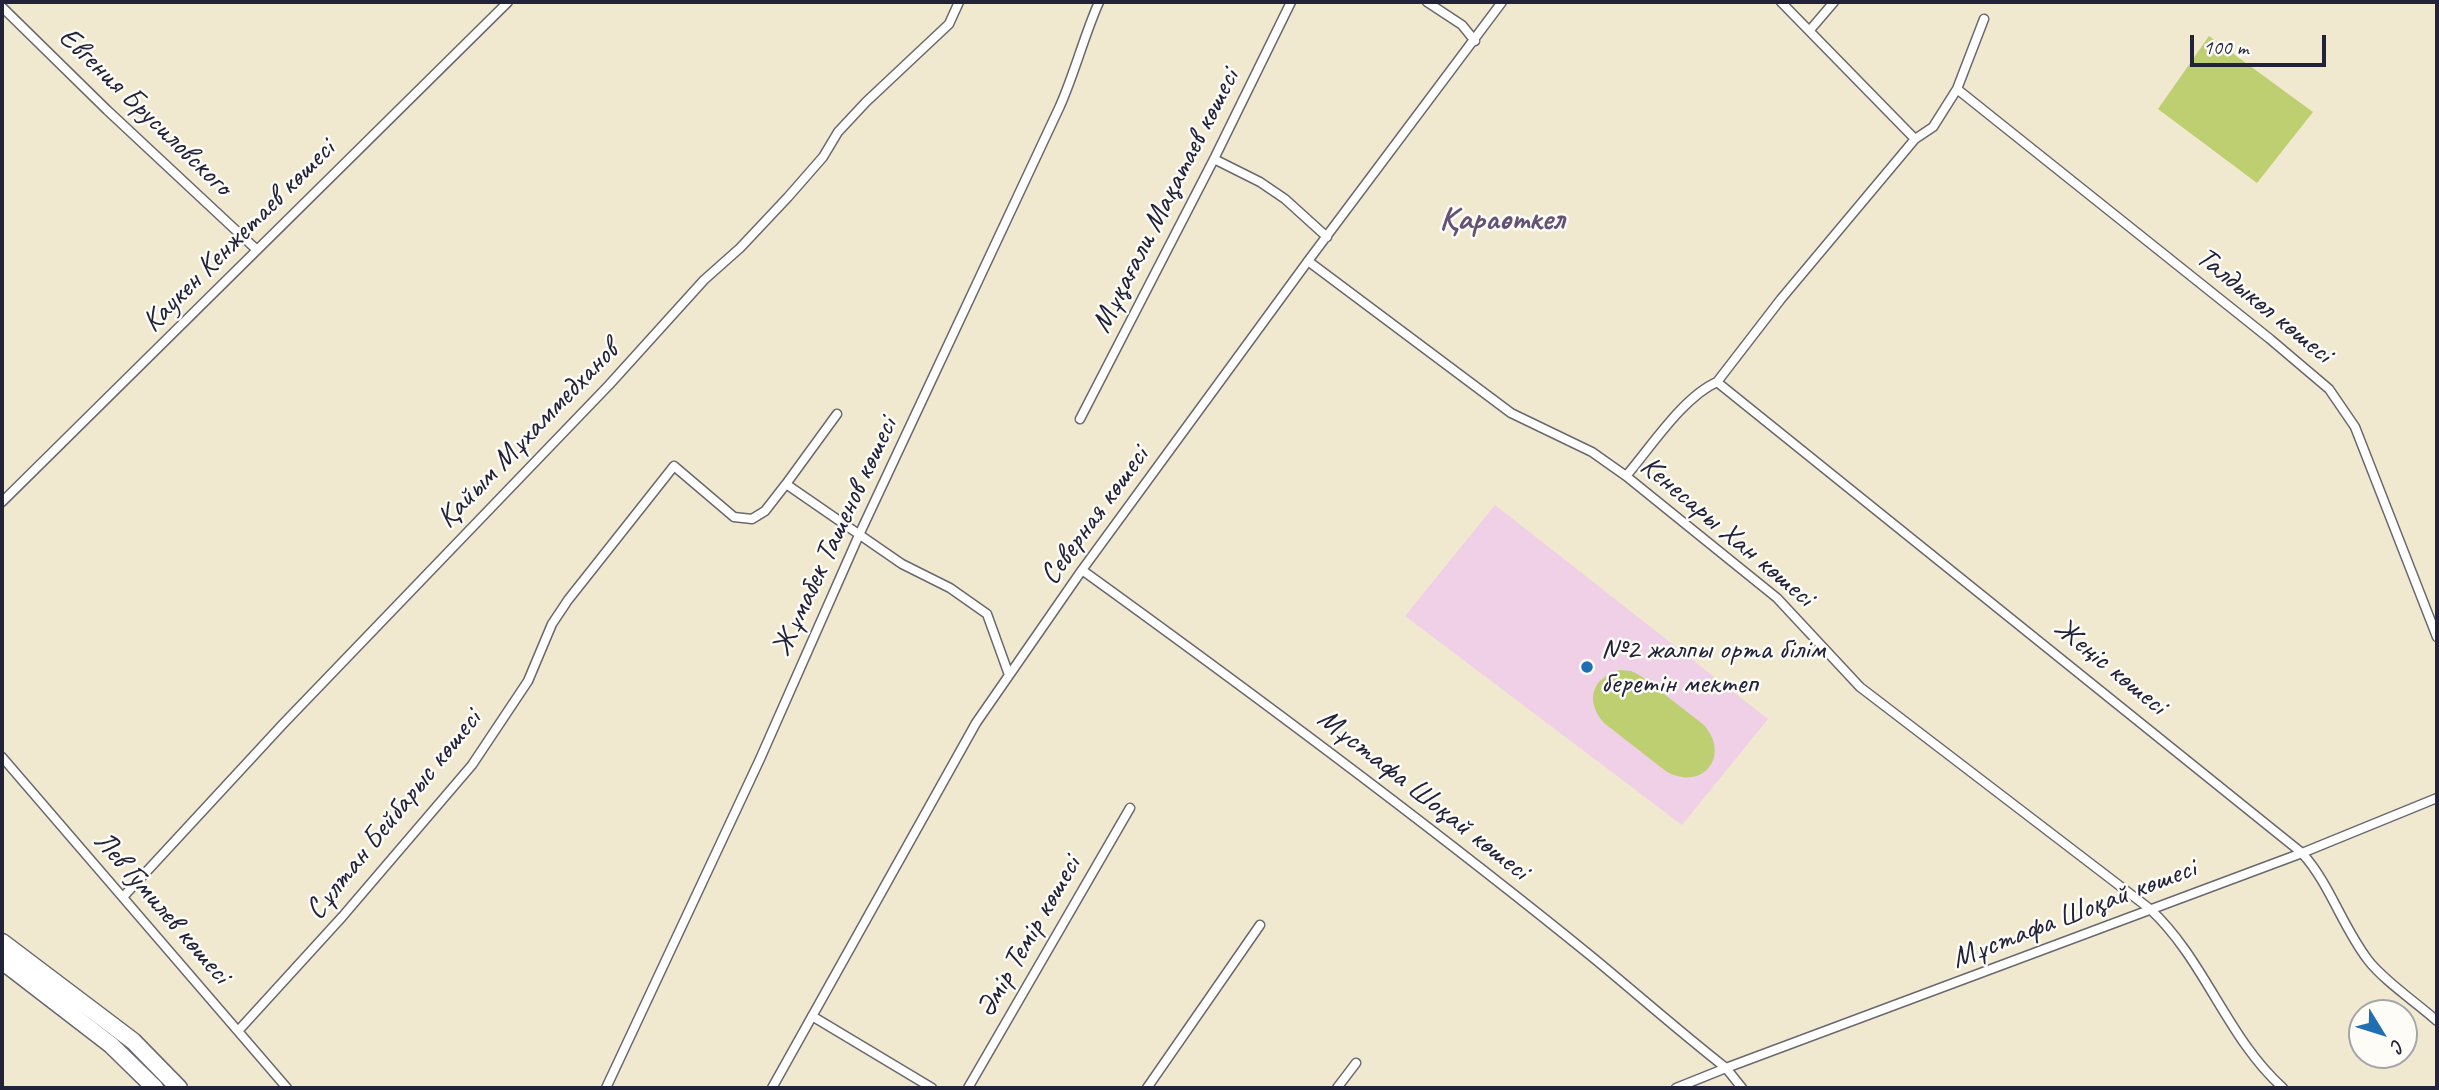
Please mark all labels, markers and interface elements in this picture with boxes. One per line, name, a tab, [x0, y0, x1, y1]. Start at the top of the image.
street label: Евгения Брусиловского	[50, 20, 240, 204]
scale bar	[2194, 21, 2330, 65]
text: 100 m	[2203, 34, 2248, 60]
street label: Мұқағали Мақатаев көшесі	[1084, 63, 1248, 339]
street label: Каукен Кенжетаев көшесі	[135, 132, 343, 340]
district label: Қараөткел	[1439, 200, 1565, 240]
street label: Талдыкөл көшесі	[2188, 240, 2340, 372]
street label: Қайым Мұхаммедханов	[430, 334, 626, 536]
street label: Жұмабек Ташенов көшесі	[764, 412, 906, 662]
street label: Северная көшесі	[1033, 440, 1157, 592]
street label: Кенесары Хан көшесі	[1632, 449, 1822, 615]
street label: Жеңіс көшесі	[2046, 610, 2174, 724]
place label: №2 жалпы орта білім беретін мектеп	[1601, 632, 1825, 702]
marker: №2 жалпы орта білім беретін мектеп	[1579, 659, 1595, 675]
street label: Мұстафа Шоқай көшесі	[1310, 701, 1536, 889]
street label: Сұлтан Бейбарыс көшесі	[298, 703, 490, 927]
street label: Лев Гумилев көшесі	[86, 824, 238, 992]
street label: Әмір Темір көшесі	[968, 850, 1090, 1024]
street label: Мұстафа Шоқай көшесі	[1947, 851, 2201, 977]
north arrow	[2348, 999, 2418, 1069]
text: С	[2386, 1035, 2410, 1057]

